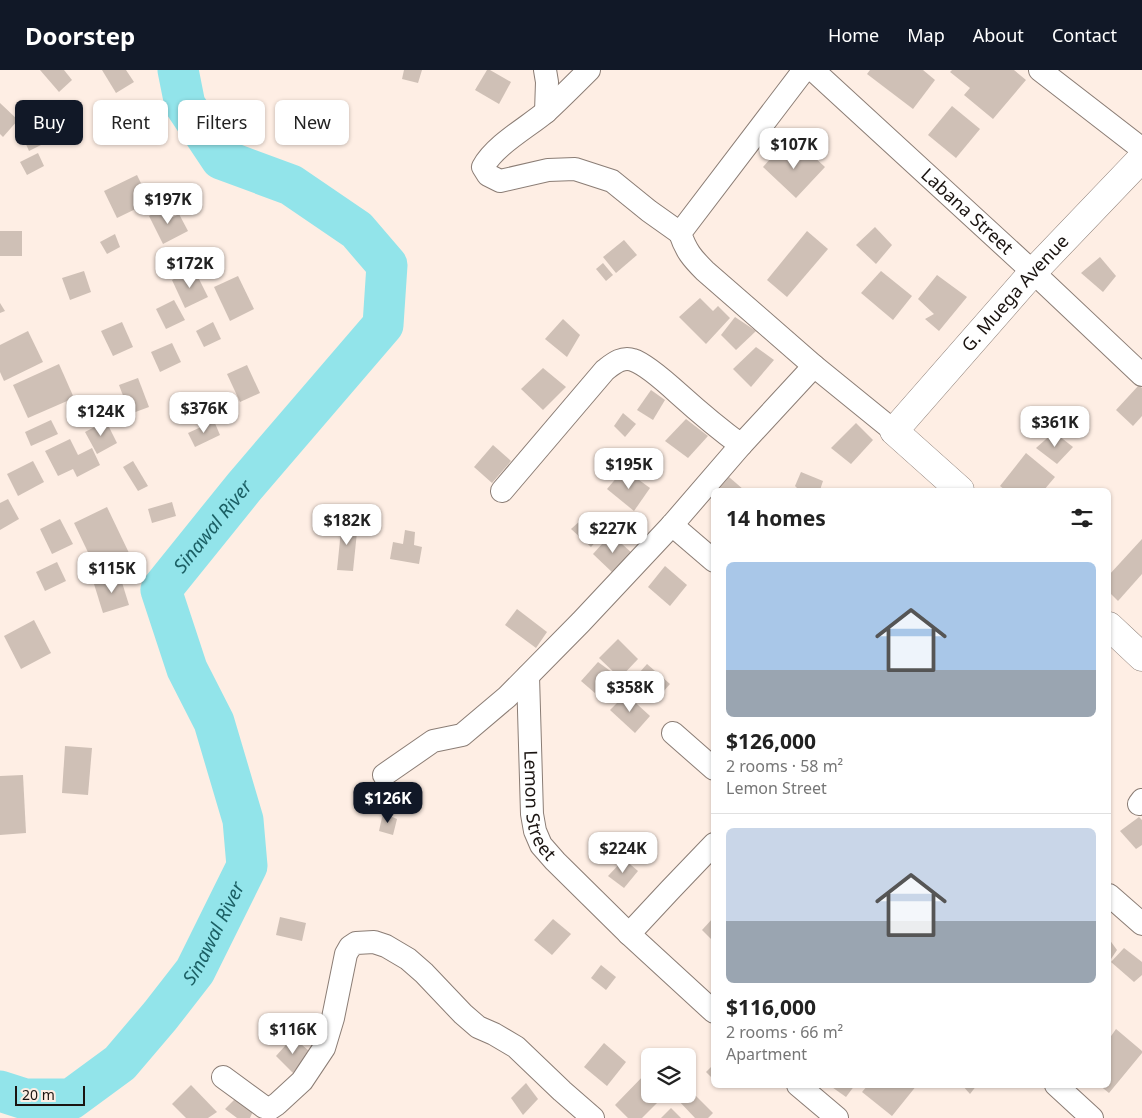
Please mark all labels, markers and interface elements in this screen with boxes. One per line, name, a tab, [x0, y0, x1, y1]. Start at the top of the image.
text: Doorstep	[25, 19, 135, 52]
text: Home	[828, 23, 879, 47]
text: Map	[907, 23, 945, 47]
text: About	[973, 23, 1024, 47]
text: Contact	[1052, 23, 1117, 47]
chip: Buy	[15, 100, 83, 145]
chip: Rent	[93, 100, 168, 145]
chip: Filters	[178, 100, 265, 145]
chip: New	[275, 100, 349, 145]
pin: $107K	[759, 128, 829, 170]
text: $107K	[770, 133, 818, 155]
street label: Labana Street	[916, 162, 1019, 259]
pin: $197K	[133, 182, 203, 225]
text: $197K	[144, 188, 192, 210]
street label: G. Muega Avenue	[956, 229, 1073, 356]
pin: $172K	[155, 246, 225, 289]
text: $172K	[166, 252, 214, 274]
pin: $376K	[169, 392, 239, 434]
pin: $124K	[66, 394, 136, 437]
text: $376K	[180, 397, 228, 419]
text: $124K	[77, 400, 125, 422]
pin: $361K	[1020, 406, 1090, 448]
text: $361K	[1031, 411, 1079, 433]
pin: $195K	[594, 448, 664, 490]
text: $195K	[605, 453, 653, 475]
water label: Sinawal River	[167, 473, 259, 578]
pin: $182K	[312, 504, 382, 546]
text: 14 homes	[726, 504, 826, 532]
icon: filters	[1068, 504, 1096, 532]
text: $182K	[323, 509, 371, 531]
pin: $227K	[578, 512, 648, 554]
text: $227K	[589, 517, 637, 539]
pin: $115K	[77, 552, 147, 594]
text: $115K	[88, 557, 136, 579]
icon: home	[866, 595, 956, 685]
pin: $358K	[595, 670, 665, 713]
text: $358K	[606, 676, 654, 698]
text: $126,000	[726, 727, 816, 755]
street label: Lemon Street	[519, 750, 562, 866]
text: 2 rooms · 58 m²	[726, 755, 843, 777]
text: Lemon Street	[726, 777, 827, 799]
pin: $126K	[353, 782, 423, 824]
text: $126K	[364, 787, 412, 809]
pin: $224K	[588, 832, 658, 874]
text: $224K	[599, 837, 647, 859]
icon: home	[866, 860, 956, 950]
water label: Sinawal River	[176, 876, 251, 990]
text: $116,000	[726, 993, 816, 1021]
pin: $116K	[258, 1012, 328, 1055]
text: $116K	[269, 1018, 317, 1040]
text: 2 rooms · 66 m²	[726, 1021, 843, 1043]
text: Apartment	[726, 1043, 807, 1065]
map controls	[641, 1048, 696, 1103]
button: layers	[641, 1048, 696, 1103]
scale bar	[15, 1083, 85, 1106]
text: 20 m	[22, 1085, 55, 1104]

